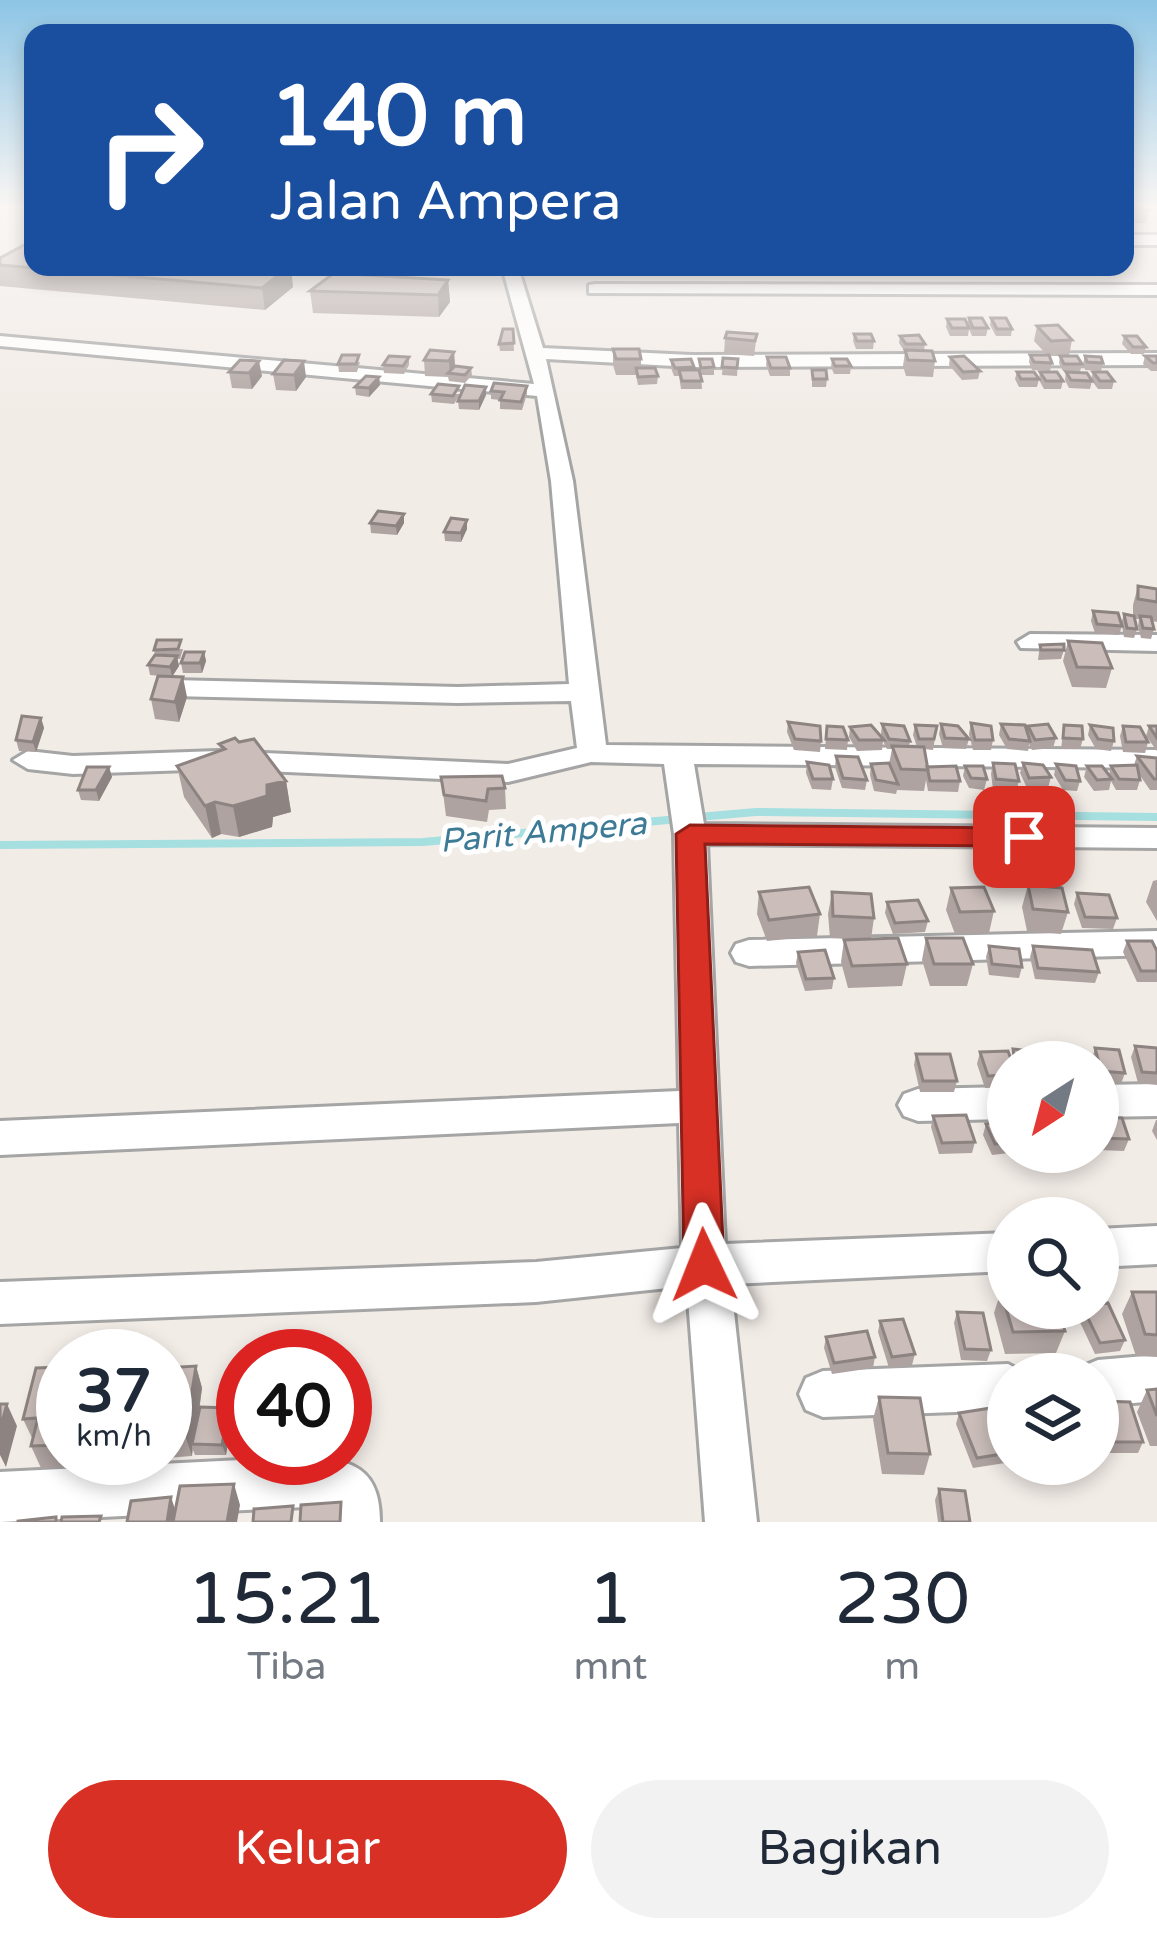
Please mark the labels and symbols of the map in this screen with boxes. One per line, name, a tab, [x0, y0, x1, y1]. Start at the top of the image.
pin	[973, 786, 1075, 888]
water label: Parit Ampera	[438, 804, 650, 861]
north arrow	[987, 1041, 1119, 1173]
position arrow	[641, 1202, 767, 1328]
speed limit sign: 40	[216, 1329, 372, 1485]

